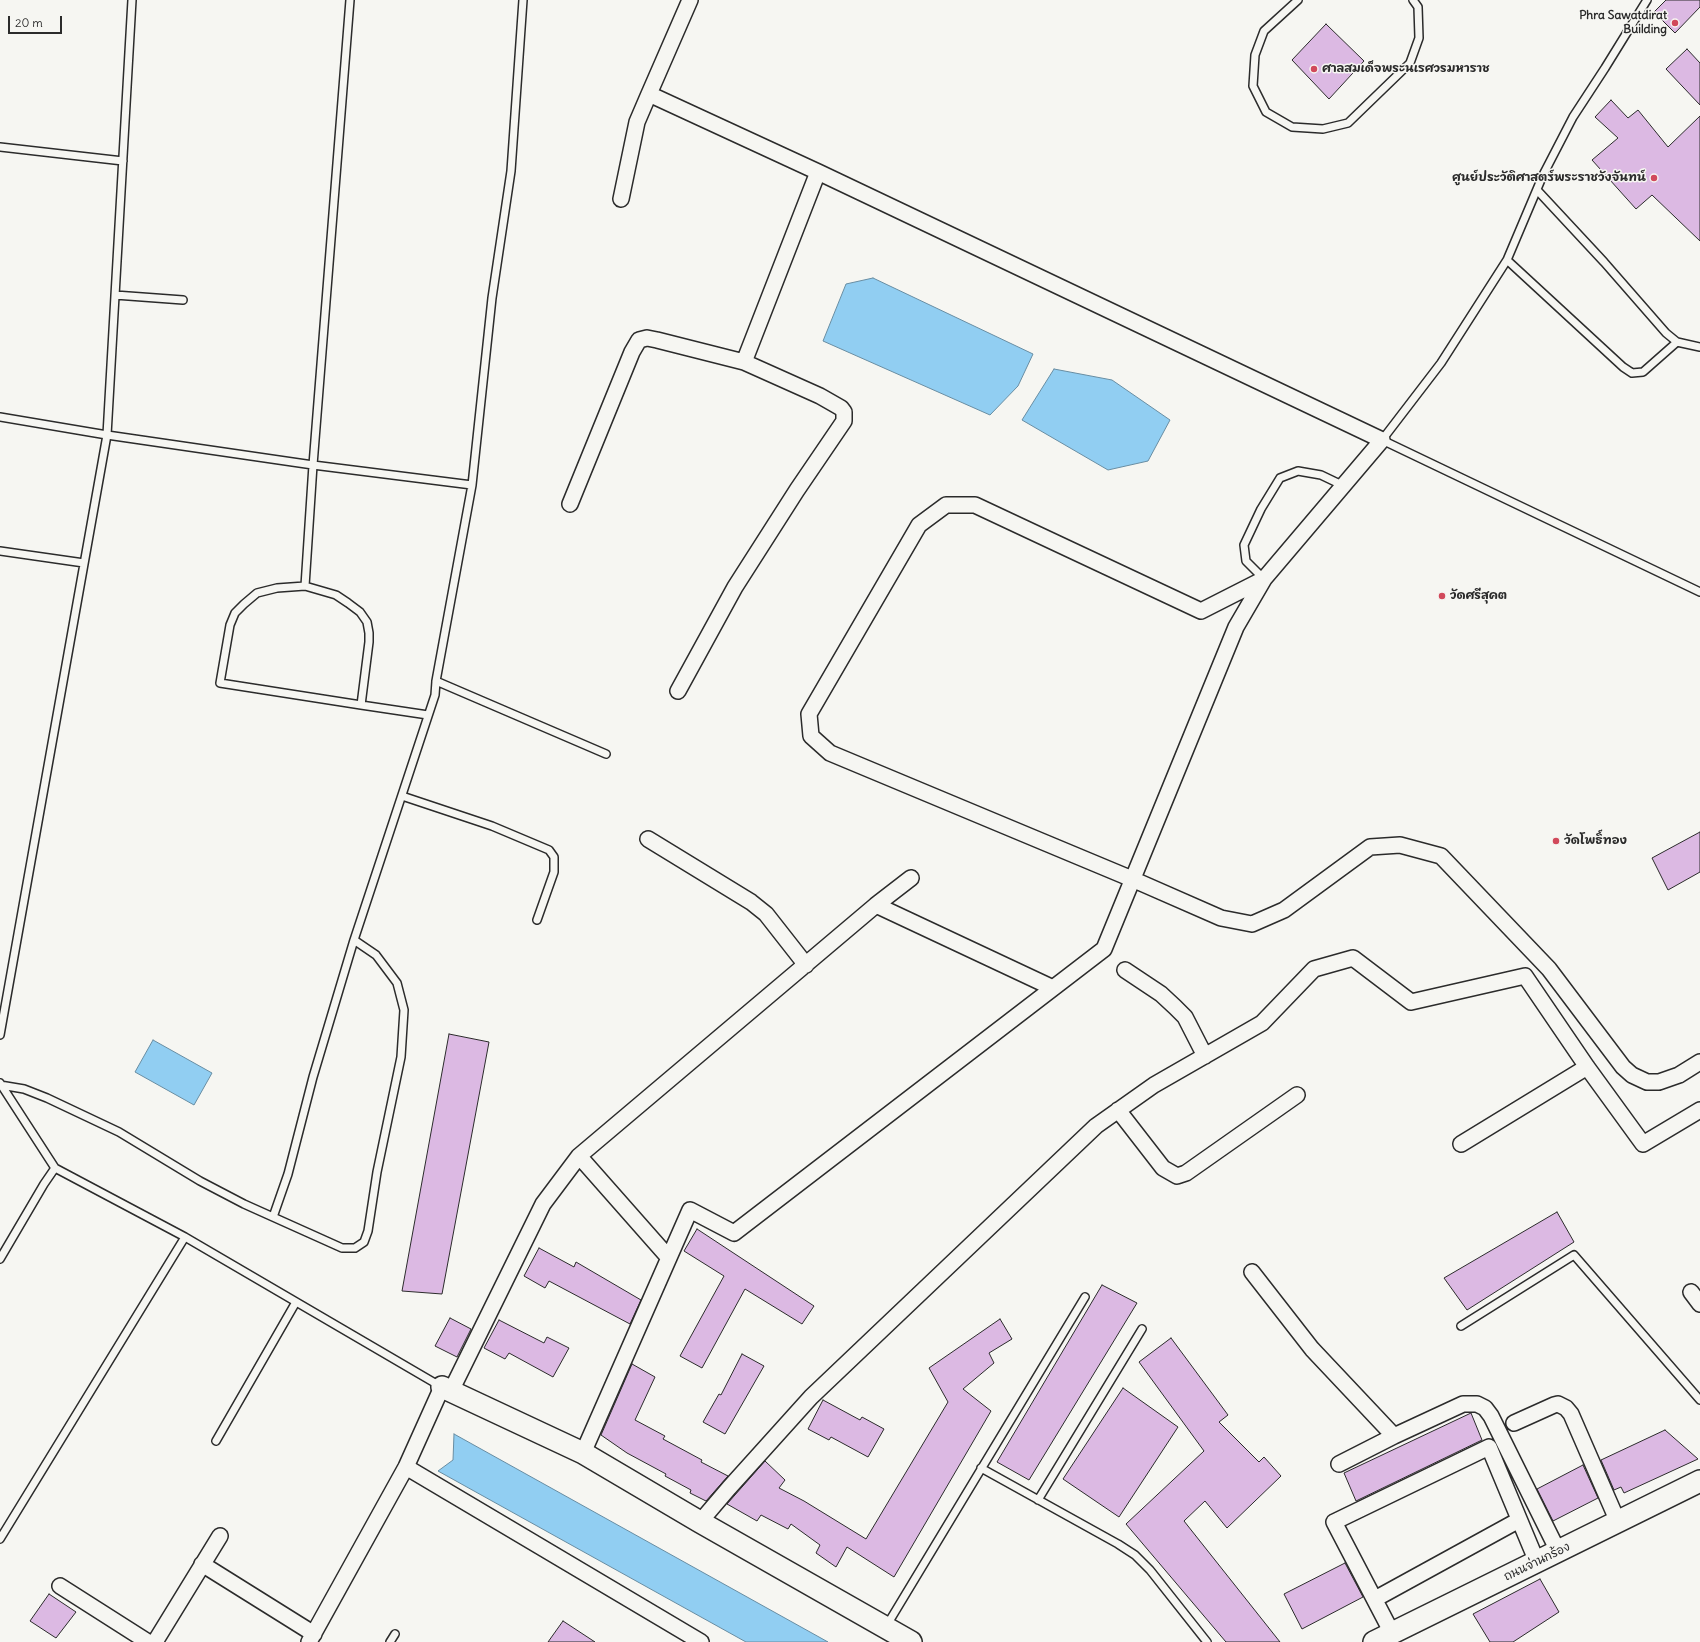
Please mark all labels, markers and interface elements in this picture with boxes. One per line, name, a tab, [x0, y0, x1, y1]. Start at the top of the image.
scale bar	[10, 8, 64, 34]
place label: Phra Sawatdirat Building	[1579, 9, 1667, 37]
text: 20 m	[15, 15, 43, 30]
marker: Phra Sawatdirat Building	[1670, 18, 1680, 28]
place label: ศาลสมเด็จพระนเรศวรมหาราช	[1322, 62, 1490, 76]
marker: ศาลสมเด็จพระนเรศวรมหาราช	[1309, 64, 1319, 74]
place label: ศูนย์ประวัติศาสตร์พระราชวังจันทน์	[1452, 171, 1646, 185]
marker: ศูนย์ประวัติศาสตร์พระราชวังจันทน์	[1649, 173, 1659, 183]
place label: วัดศรีสุคต	[1450, 589, 1507, 603]
marker: วัดศรีสุคต	[1437, 591, 1447, 601]
place label: วัดโพธิ์ทอง	[1564, 834, 1627, 848]
marker: วัดโพธิ์ทอง	[1551, 836, 1561, 846]
street label: ถนนจ่านกร้อง	[1502, 1540, 1572, 1584]

